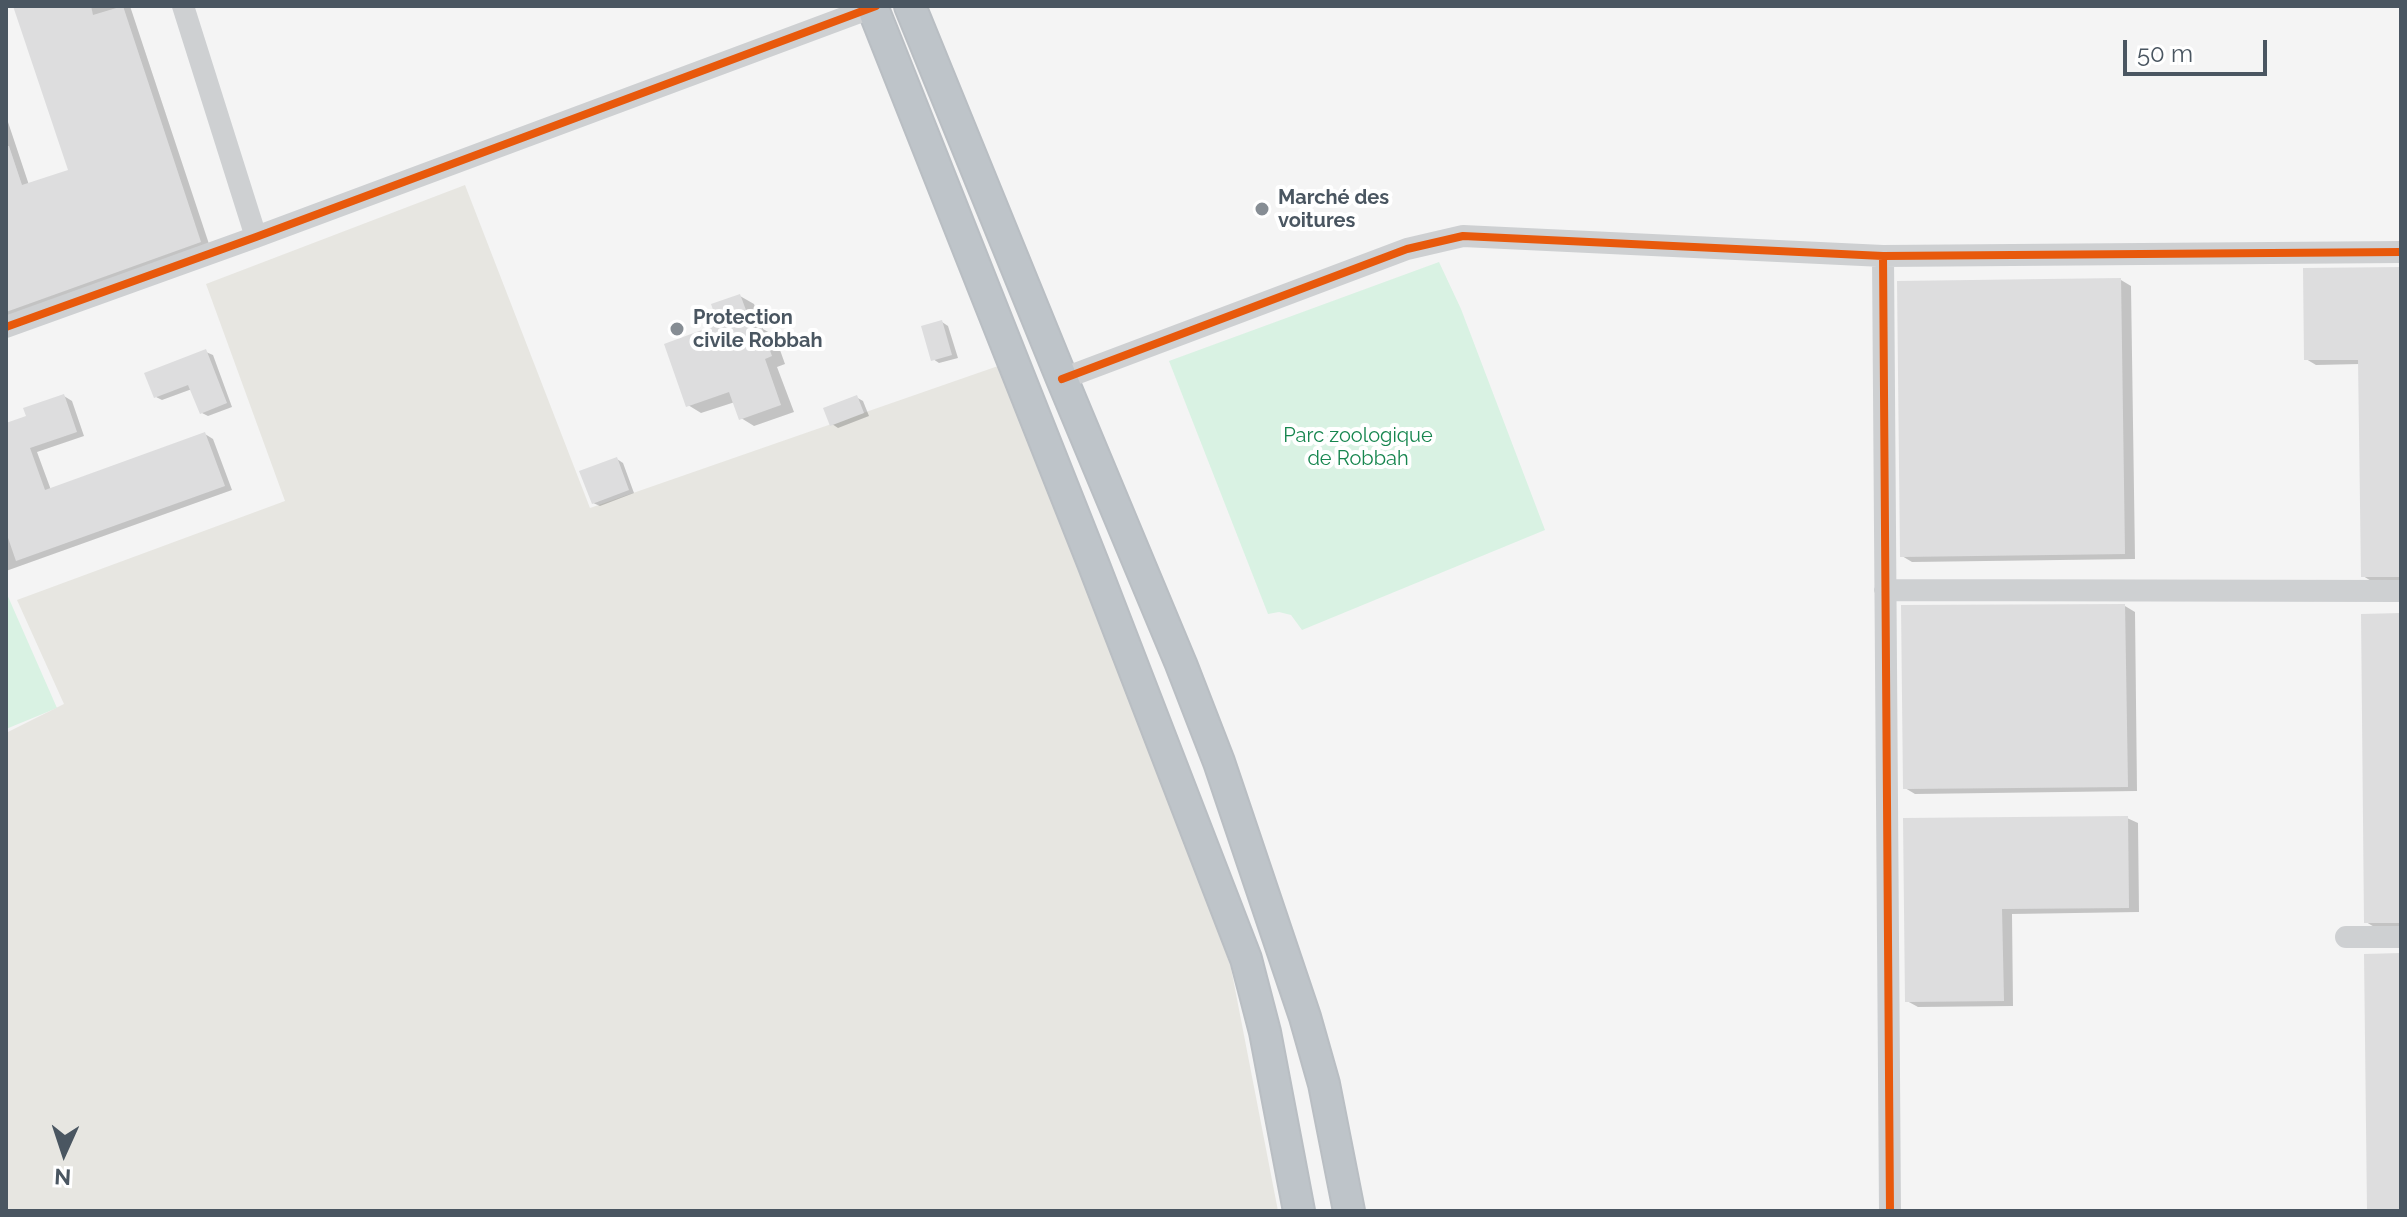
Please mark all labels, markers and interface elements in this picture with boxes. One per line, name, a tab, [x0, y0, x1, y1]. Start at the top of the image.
scale bar	[2127, 24, 2271, 74]
text: 50 m	[2137, 39, 2193, 68]
place label: Marché des voitures	[1278, 186, 1389, 233]
marker: Marché des voitures	[1253, 200, 1271, 218]
place label: Protection civile Robbah	[693, 306, 823, 353]
marker: Protection civile Robbah	[668, 320, 686, 338]
park label: Parc zoologique de Robbah	[1283, 424, 1433, 471]
north arrow	[24, 1113, 104, 1193]
text: N	[54, 1164, 72, 1190]

